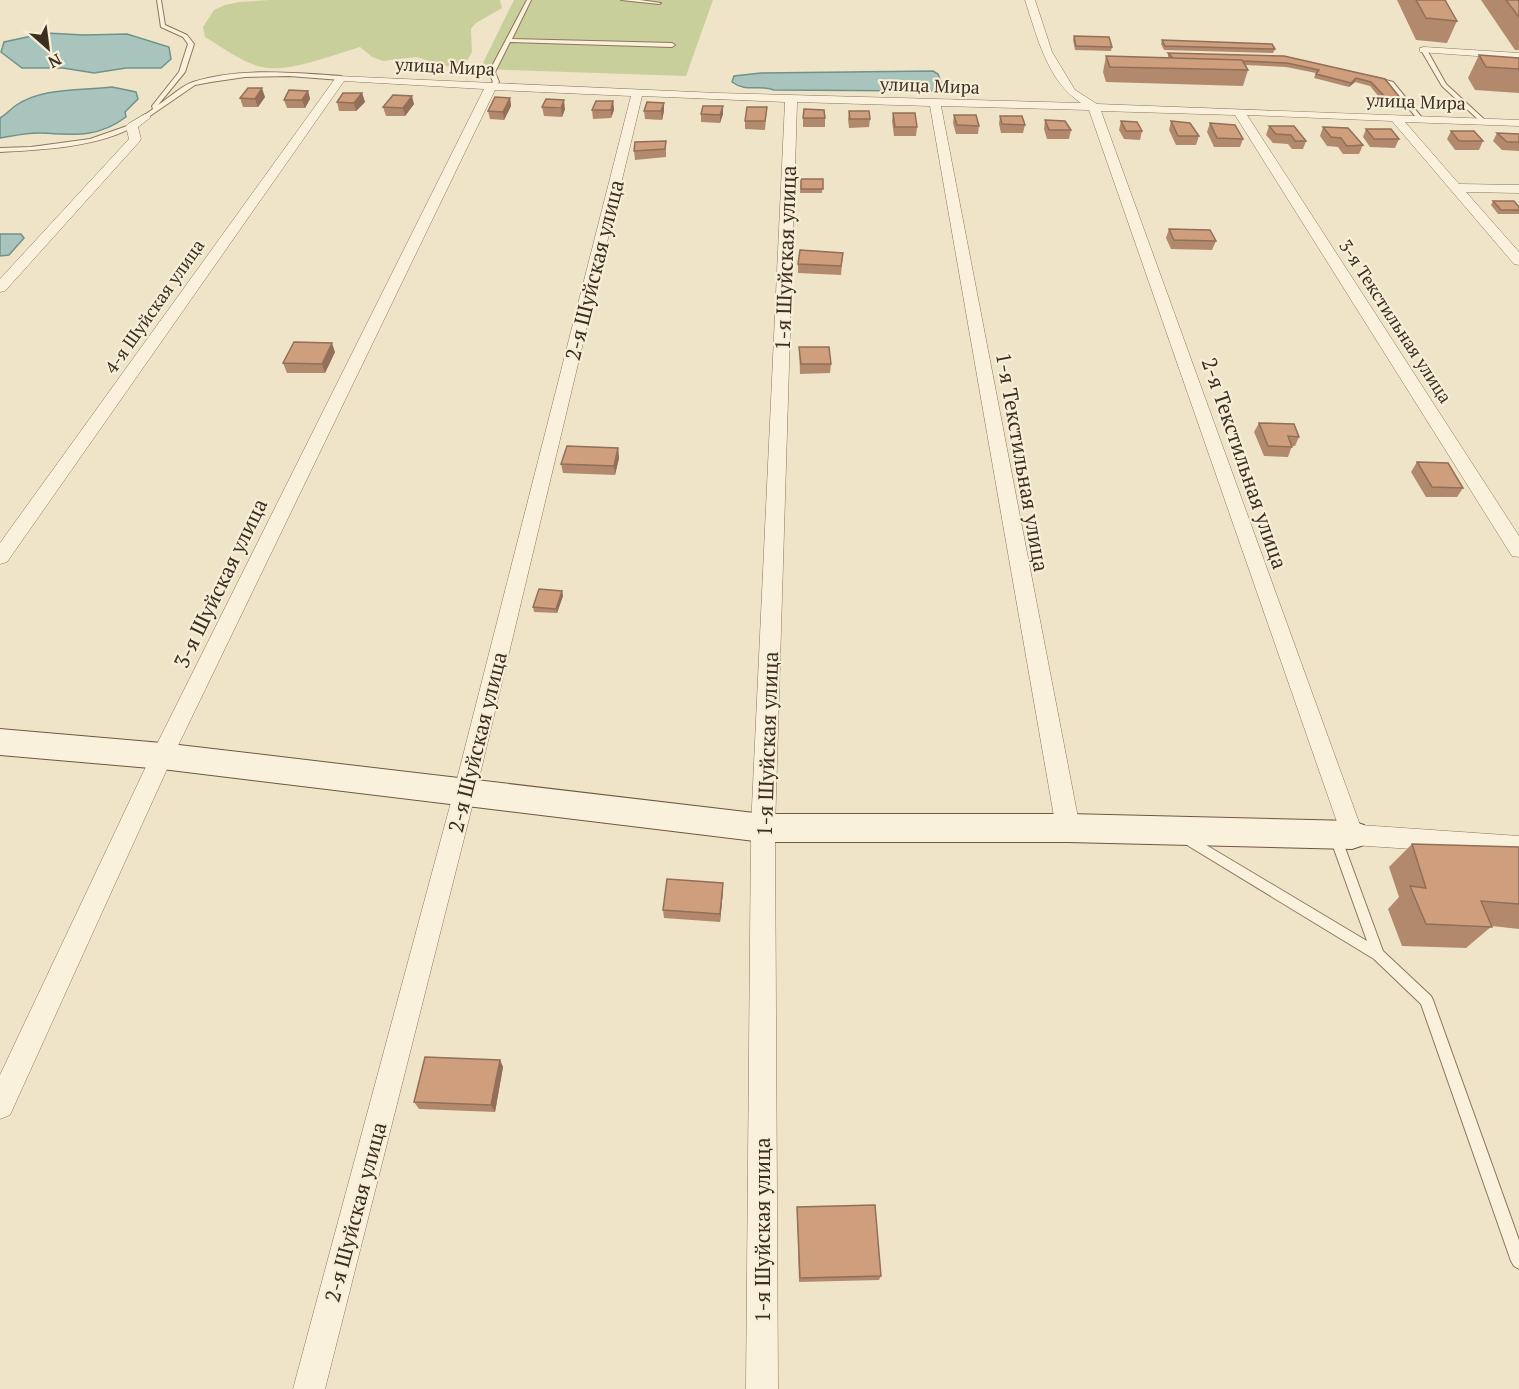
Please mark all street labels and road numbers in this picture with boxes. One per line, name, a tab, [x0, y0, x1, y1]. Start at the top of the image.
street label: улица Мира	[393, 51, 496, 81]
street label: улица Мира	[879, 71, 980, 99]
street label: улица Мира	[1365, 87, 1466, 115]
street label: 1-я Шуйская улица	[768, 165, 802, 351]
street label: 2-я Шуйская улица	[558, 176, 630, 363]
street label: 4-я Шуйская улица	[99, 234, 209, 378]
street label: 3-я Текстильная улица	[1334, 235, 1458, 407]
street label: 1-я Текстильная улица	[990, 350, 1056, 574]
street label: 2-я Текстильная улица	[1196, 353, 1295, 573]
street label: 3-я Шуйская улица	[167, 493, 273, 672]
street label: 2-я Шуйская улица	[441, 648, 513, 835]
street label: 1-я Шуйская улица	[750, 651, 784, 837]
street label: 2-я Шуйская улица	[318, 1119, 393, 1305]
street label: 1-я Шуйская улица	[748, 1137, 776, 1323]

